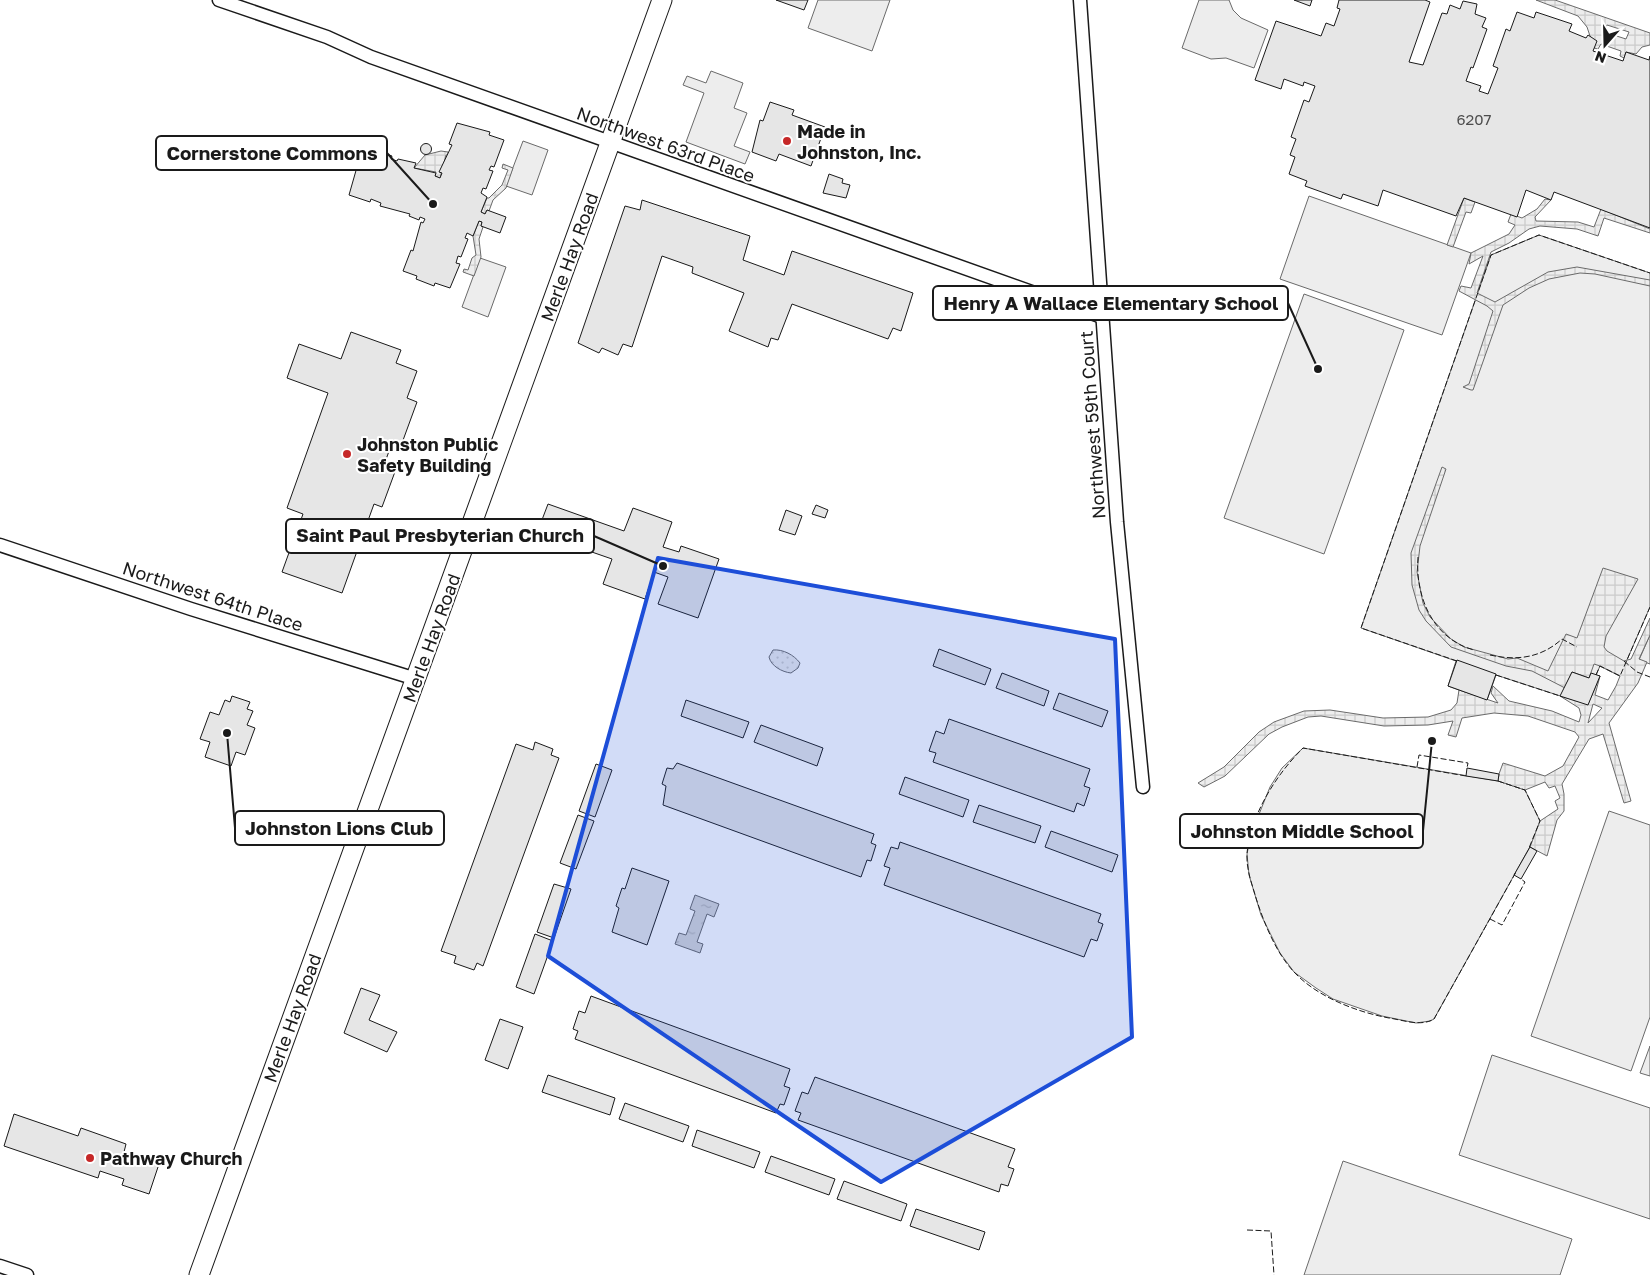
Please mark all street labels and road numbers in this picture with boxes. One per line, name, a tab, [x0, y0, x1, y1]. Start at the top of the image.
street label: Northwest 63rd Place	[574, 102, 758, 186]
street label: Merle Hay Road	[535, 190, 603, 324]
street label: Northwest 59th Court	[1074, 330, 1110, 520]
street label: Northwest 64th Place	[120, 556, 306, 636]
street label: Merle Hay Road	[397, 571, 465, 705]
street label: Merle Hay Road	[258, 951, 326, 1085]

